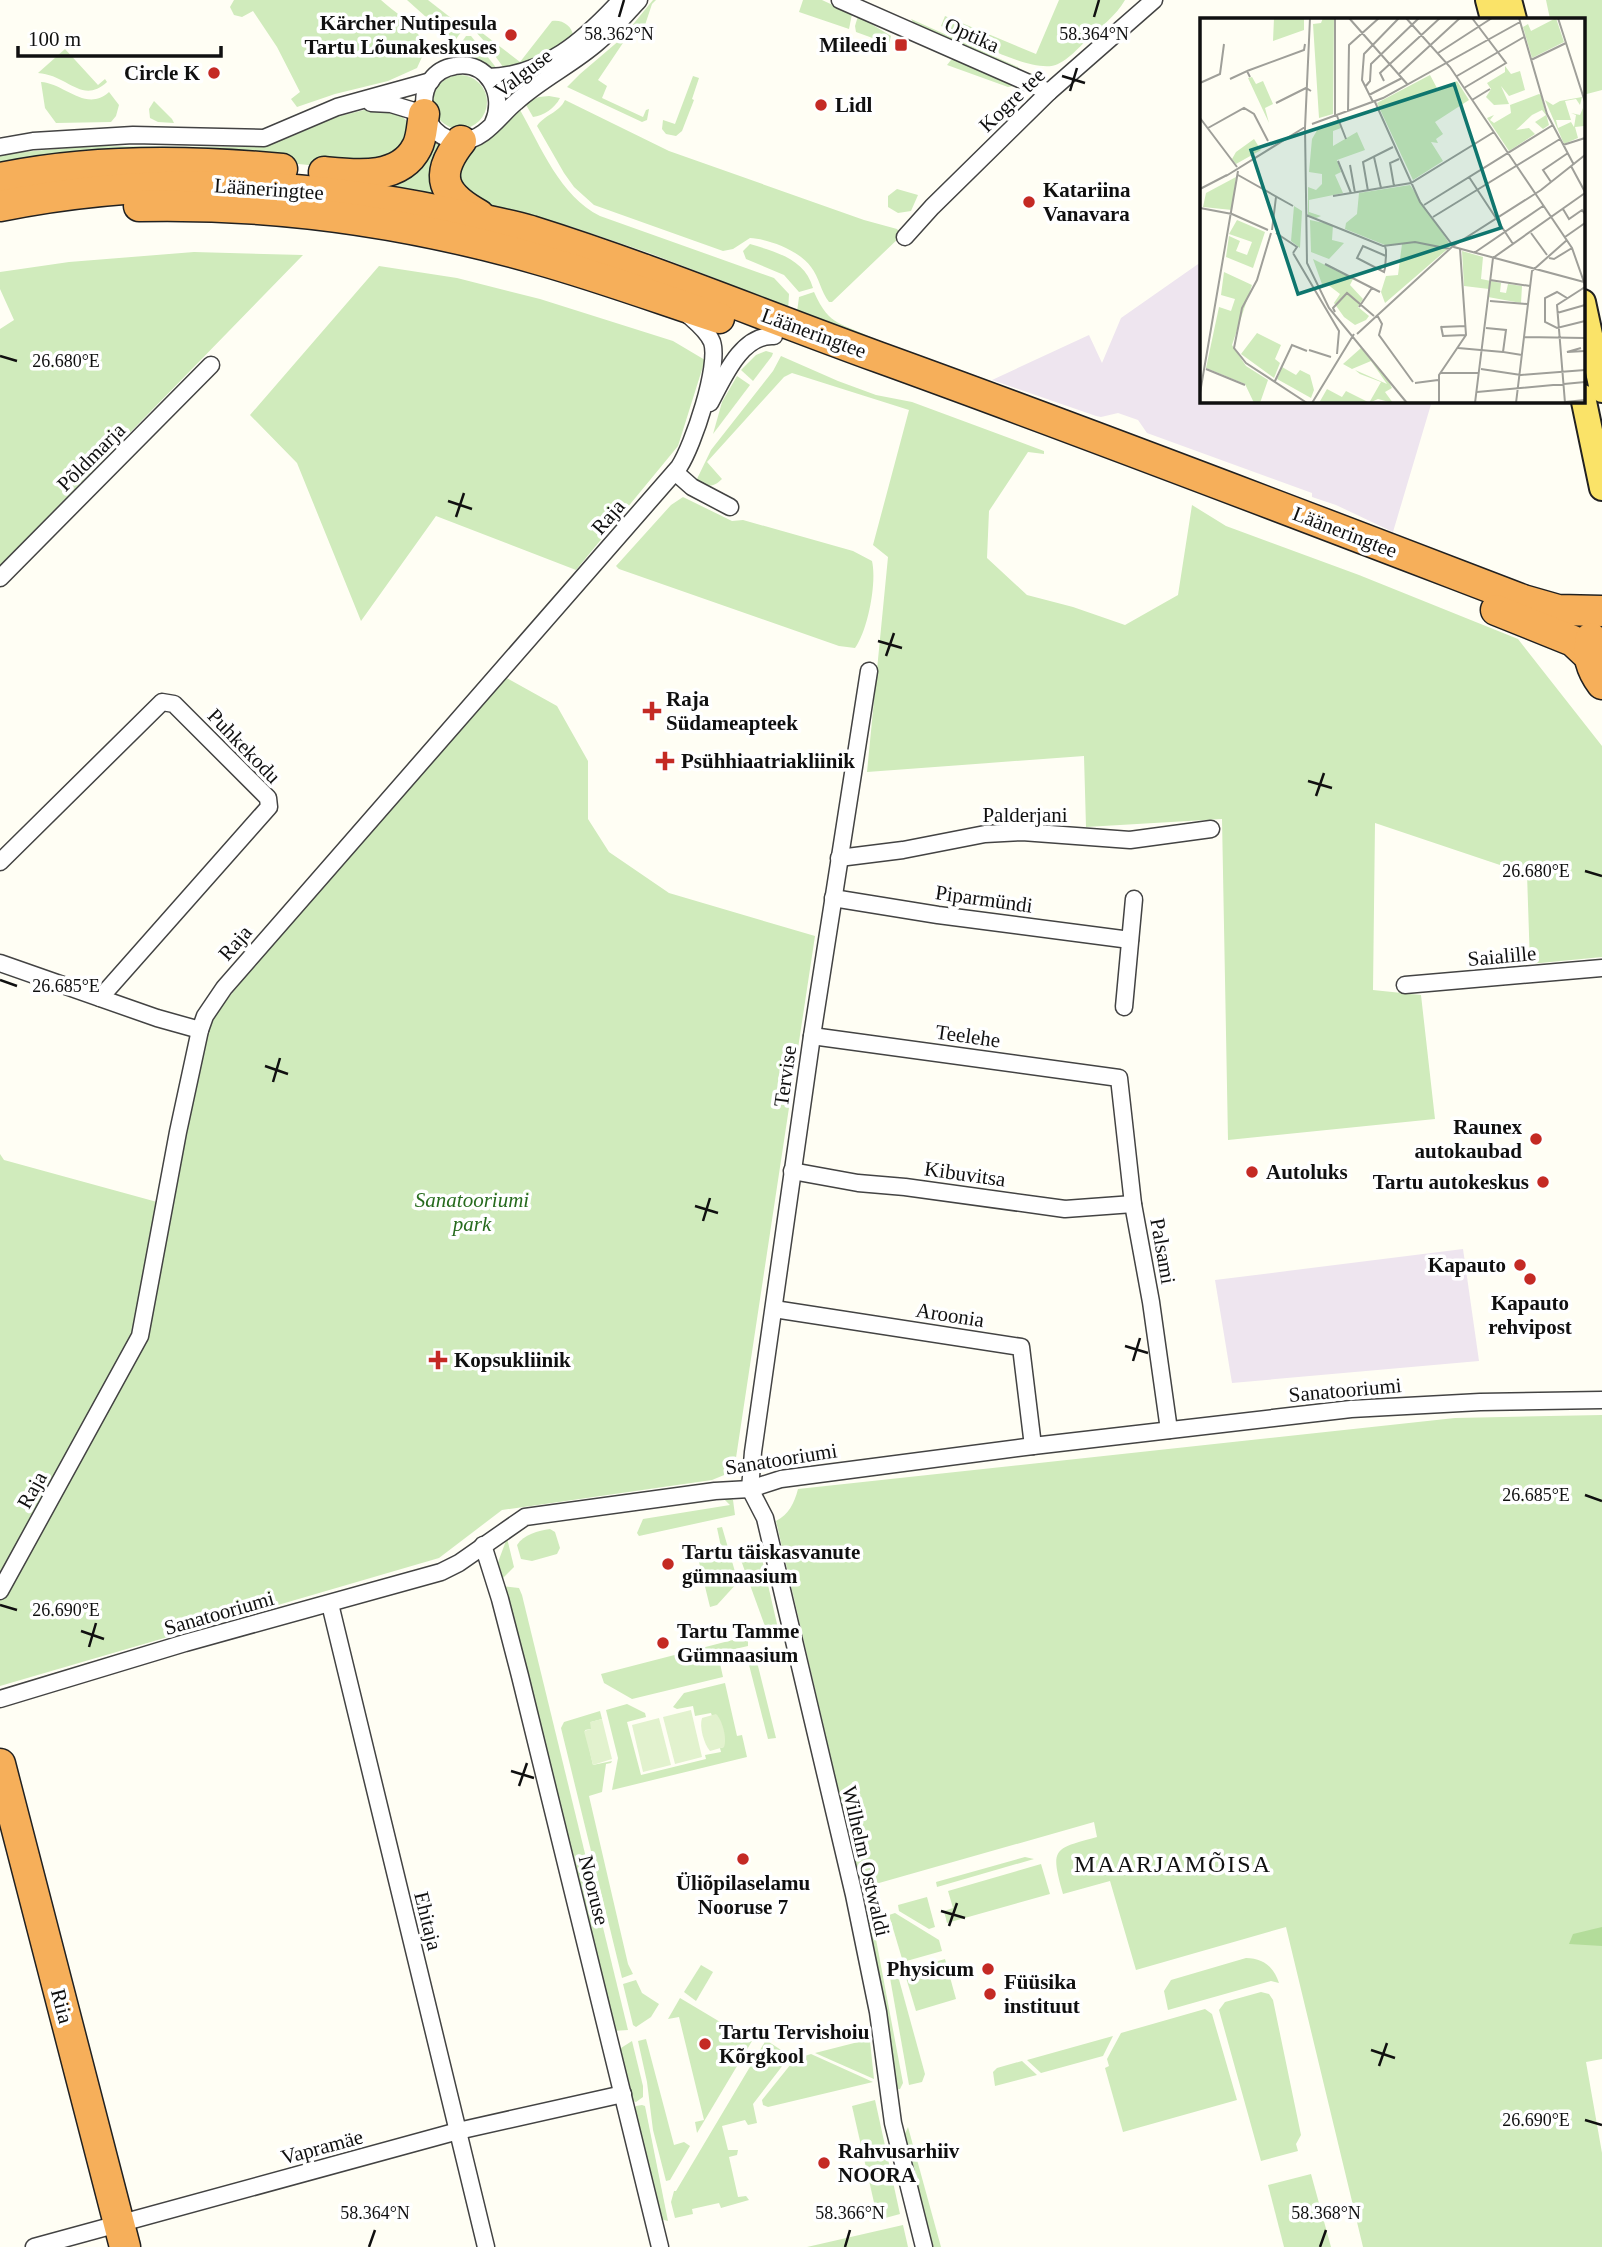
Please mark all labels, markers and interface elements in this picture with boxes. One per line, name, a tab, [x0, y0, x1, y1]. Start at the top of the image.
place label: Kärcher Nutipesula Tartu Lõunakeskuses	[305, 11, 497, 59]
street label: Optika	[941, 12, 1004, 58]
scale bar	[18, 14, 220, 58]
inset map	[1200, 18, 1584, 402]
text: 58.362°N	[584, 24, 654, 44]
text: 58.364°N	[1059, 24, 1129, 44]
text: 100 m	[28, 27, 81, 51]
marker: Kärcher Nutipesula Tartu Lõunakeskuses	[503, 27, 519, 43]
place label: Mileedi	[819, 33, 887, 57]
marker: Mileedi	[893, 37, 909, 53]
street label: Valguse	[489, 43, 557, 103]
place label: Circle K	[124, 61, 201, 85]
street label: Kogre tee	[974, 63, 1050, 137]
marker: Circle K	[206, 65, 222, 81]
place label: Lidl	[835, 93, 873, 117]
marker: Lidl	[813, 97, 829, 113]
street label: Lääneringtee	[213, 173, 325, 205]
place label: Katariina Vanavara	[1043, 178, 1131, 226]
marker: Katariina Vanavara	[1021, 194, 1037, 210]
street label: Lääneringtee	[758, 303, 870, 363]
text: 26.680°E	[32, 351, 100, 371]
street label: Põldmarja	[52, 418, 130, 496]
street label: Raja	[586, 494, 630, 539]
street label: Lääneringtee	[1290, 501, 1400, 563]
place label: Raja Südameapteek	[666, 687, 798, 735]
marker: Raja Südameapteek	[644, 703, 660, 719]
street label: Puhkekodu	[203, 704, 286, 789]
place label: Psühhiaatriakliinik	[681, 749, 855, 773]
marker: Psühhiaatriakliinik	[655, 751, 675, 771]
street label: Palderjani	[982, 803, 1068, 827]
text: 26.680°E	[1502, 861, 1570, 881]
street label: Piparmündi	[934, 880, 1034, 918]
street label: Raja	[213, 920, 257, 965]
street label: Saialille	[1467, 941, 1537, 971]
text: 26.685°E	[32, 976, 100, 996]
street label: Teelehe	[934, 1020, 1002, 1052]
street label: Tervise	[769, 1044, 801, 1108]
place label: Raunex autokaubad	[1415, 1115, 1522, 1163]
marker: Raunex autokaubad	[1528, 1131, 1544, 1147]
street label: Kibuvitsa	[923, 1156, 1008, 1192]
place label: Autoluks	[1266, 1160, 1348, 1184]
marker: Autoluks	[1244, 1164, 1260, 1180]
place label: Tartu autokeskus	[1373, 1170, 1529, 1194]
marker: Tartu autokeskus	[1535, 1174, 1551, 1190]
park label: Sanatooriumi park	[415, 1188, 529, 1236]
street label: Palsami	[1145, 1216, 1181, 1286]
place label: Kapauto	[1428, 1253, 1506, 1277]
marker: Kapauto	[1512, 1257, 1528, 1273]
marker: Kapauto rehvipost	[1522, 1271, 1538, 1287]
place label: Kapauto rehvipost	[1488, 1291, 1572, 1339]
street label: Aroonia	[914, 1298, 987, 1332]
place label: Kopsukliinik	[454, 1348, 571, 1372]
marker: Kopsukliinik	[428, 1350, 448, 1370]
street label: Sanatooriumi	[1288, 1373, 1403, 1407]
street label: Sanatooriumi	[723, 1438, 839, 1480]
street label: Raja	[12, 1467, 52, 1513]
text: 26.685°E	[1502, 1485, 1570, 1505]
place label: Tartu täiskasvanute gümnaasium	[682, 1540, 860, 1588]
marker: Tartu täiskasvanute gümnaasium	[660, 1556, 676, 1572]
street label: Sanatooriumi	[161, 1586, 277, 1640]
text: 26.690°E	[32, 1600, 100, 1620]
place label: Tartu Tamme Gümnaasium	[677, 1619, 799, 1667]
marker: Tartu Tamme Gümnaasium	[655, 1635, 671, 1651]
street label: Wilhelm Ostwaldi	[837, 1783, 895, 1939]
marker: Üliõpilaselamu Nooruse 7	[735, 1851, 751, 1867]
district label: MAARJAMÕISA	[1074, 1851, 1272, 1877]
street label: Nooruse	[574, 1853, 614, 1927]
place label: Üliõpilaselamu Nooruse 7	[676, 1871, 810, 1919]
street label: Ehitaja	[409, 1889, 447, 1953]
place label: Physicum	[886, 1957, 974, 1981]
marker: Physicum	[980, 1961, 996, 1977]
place label: Füüsika instituut	[1004, 1970, 1080, 2018]
street label: Riia	[46, 1986, 78, 2027]
marker: Füüsika instituut	[982, 1986, 998, 2002]
place label: Tartu Tervishoiu Kõrgkool	[719, 2020, 870, 2068]
marker: Tartu Tervishoiu Kõrgkool	[697, 2036, 713, 2052]
text: 26.690°E	[1502, 2110, 1570, 2130]
street label: Vapramäe	[278, 2125, 366, 2169]
place label: Rahvusarhiiv NOORA	[838, 2139, 960, 2187]
marker: Rahvusarhiiv NOORA	[816, 2155, 832, 2171]
text: 58.364°N	[340, 2203, 410, 2223]
text: 58.366°N	[815, 2203, 885, 2223]
text: 58.368°N	[1291, 2203, 1361, 2223]

